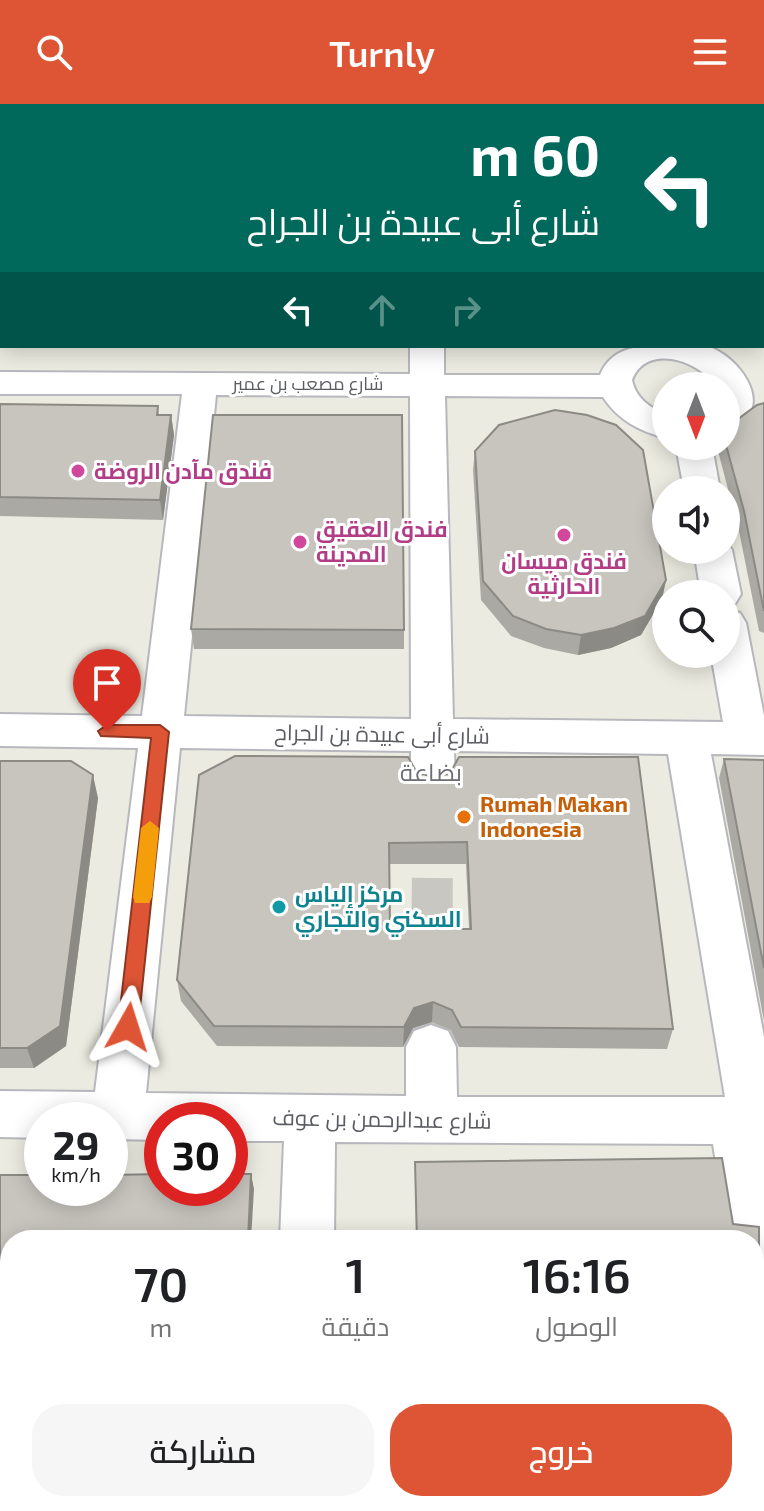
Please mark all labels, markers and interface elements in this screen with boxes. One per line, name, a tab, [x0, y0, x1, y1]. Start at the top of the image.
icon: search	[32, 30, 76, 74]
icon: menu	[688, 30, 732, 74]
text: Turnly	[329, 31, 435, 74]
text: 60 m	[470, 120, 600, 187]
icon: left	[628, 136, 732, 240]
text: شارع أبى عبيدة بن الجراح	[247, 199, 600, 242]
icon: left	[276, 288, 320, 332]
icon: ahead	[360, 288, 404, 332]
icon: right	[444, 288, 488, 332]
street label: شارع مصعب بن عمير	[232, 372, 383, 396]
north arrow	[652, 372, 740, 460]
map controls	[652, 372, 740, 668]
place label: فندق مآدن الروضة	[94, 457, 272, 485]
marker: فندق مآدن الروضة	[69, 462, 87, 480]
button: sound	[652, 476, 740, 564]
place label: فندق العقيق المدينة	[316, 515, 448, 567]
marker: فندق ميسان الحارثية	[555, 526, 573, 544]
marker: فندق العقيق المدينة	[291, 533, 309, 551]
place label: فندق ميسان الحارثية	[501, 547, 627, 599]
button: search	[652, 580, 740, 668]
pin	[73, 649, 141, 731]
icon: arrive	[85, 661, 129, 705]
street label: شارع أبى عبيدة بن الجراح	[274, 718, 490, 751]
district label: بضاعة	[400, 757, 462, 786]
place label: Rumah Makan Indonesia	[480, 790, 628, 841]
marker: Rumah Makan Indonesia	[455, 808, 473, 826]
place label: مركز إلياس السكني والتجاري	[295, 880, 462, 937]
marker: مركز إلياس السكني والتجاري	[270, 898, 288, 916]
position arrow	[86, 985, 170, 1069]
speed limit sign: 30	[144, 1102, 248, 1206]
street label: شارع عبدالرحمن بن عوف	[272, 1103, 492, 1136]
text: 29	[53, 1120, 99, 1168]
text: km/h	[51, 1162, 101, 1186]
text: 1	[345, 1245, 365, 1303]
text: 16:16	[523, 1245, 631, 1303]
text: 70	[133, 1254, 188, 1312]
text: دقيقة	[322, 1310, 389, 1341]
text: الوصول	[535, 1310, 618, 1341]
text: m	[149, 1311, 172, 1342]
button: مشاركة	[32, 1404, 374, 1496]
button: خروج	[390, 1404, 732, 1496]

